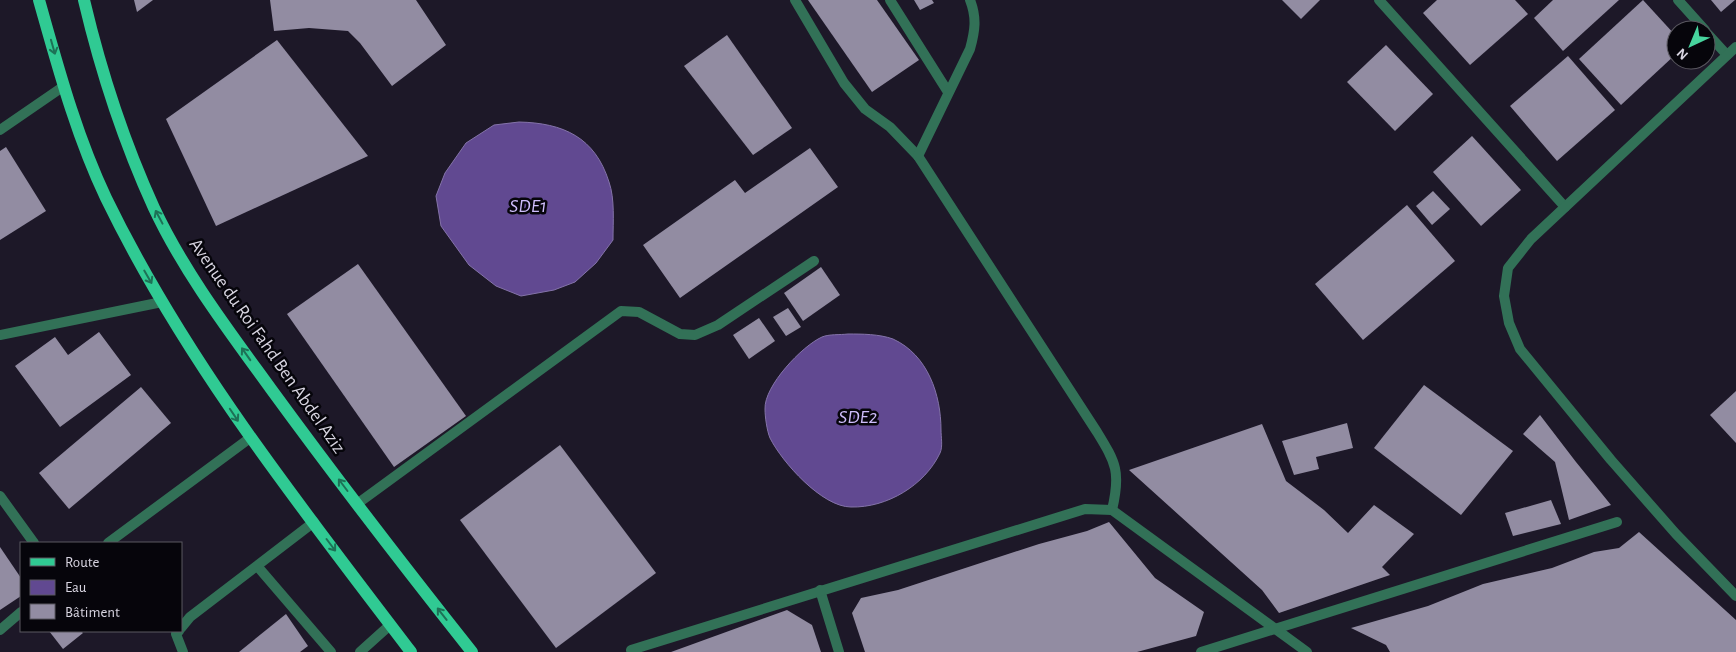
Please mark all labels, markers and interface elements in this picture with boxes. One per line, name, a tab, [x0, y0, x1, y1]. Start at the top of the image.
north arrow	[1666, 20, 1716, 70]
one-way arrow	[48, 38, 58, 54]
text: N	[1674, 45, 1691, 62]
water label: SDE1	[509, 196, 547, 216]
one-way arrow	[154, 210, 164, 225]
street label: Avenue du Roi Fahd Ben Abdel Aziz	[185, 235, 349, 457]
one-way arrow	[143, 270, 153, 285]
one-way arrow	[241, 347, 251, 361]
one-way arrow	[229, 407, 239, 421]
water label: SDE2	[838, 407, 878, 427]
one-way arrow	[337, 479, 348, 492]
one-way arrow	[326, 538, 336, 552]
legend	[20, 542, 182, 632]
text: Route	[65, 555, 99, 570]
text: Eau	[65, 580, 87, 595]
text: Bâtiment	[65, 605, 120, 620]
one-way arrow	[436, 608, 447, 621]

